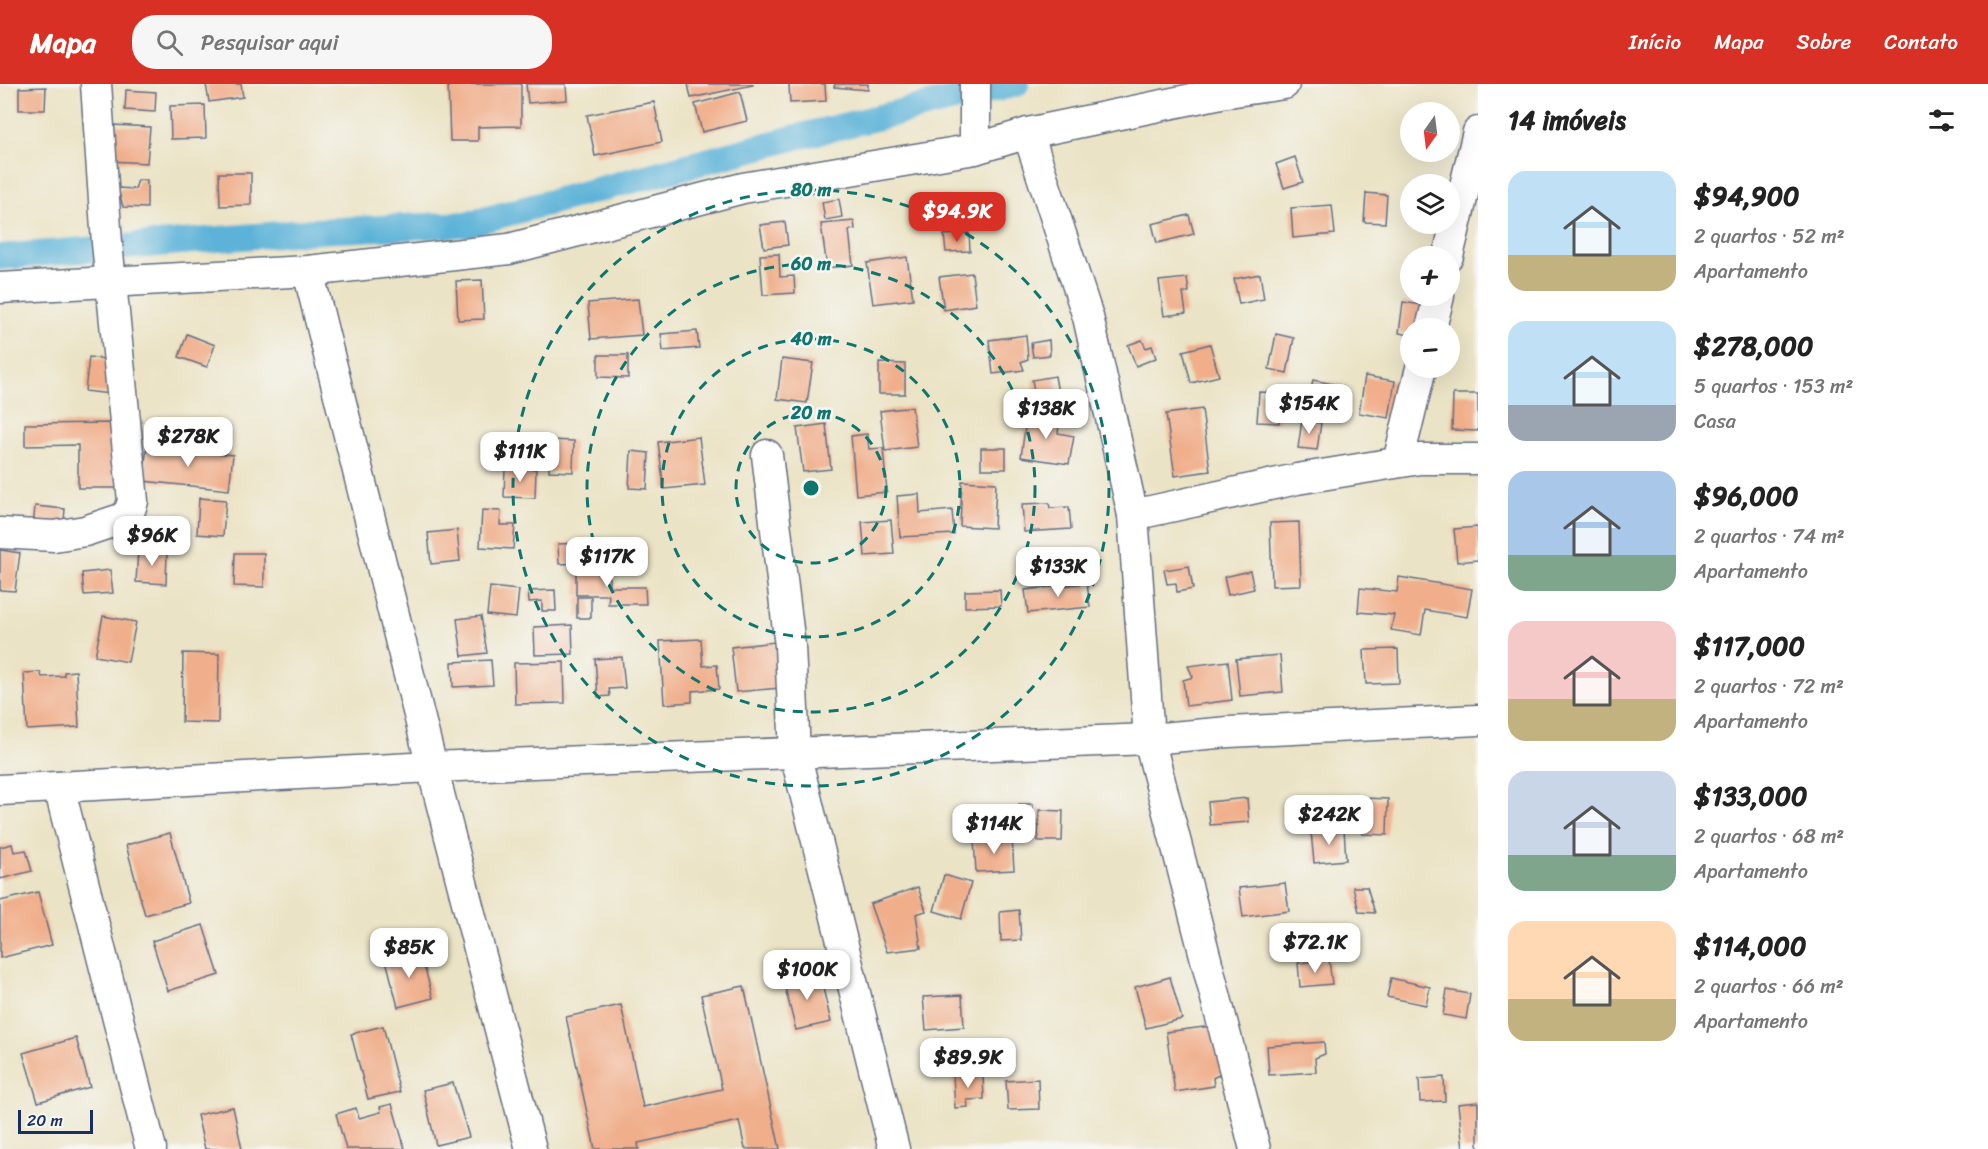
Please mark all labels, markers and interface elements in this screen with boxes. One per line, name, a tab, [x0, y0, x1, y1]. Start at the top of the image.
search box	[132, 15, 552, 69]
text: Mapa	[30, 18, 96, 67]
text: Pesquisar aqui	[201, 23, 339, 62]
text: Início	[1629, 23, 1681, 61]
text: Mapa	[1714, 23, 1764, 61]
text: Sobre	[1797, 23, 1851, 61]
text: Contato	[1884, 23, 1958, 61]
icon: search	[153, 26, 186, 59]
text: 14 imóveis	[1508, 97, 1626, 143]
north arrow	[1400, 102, 1460, 162]
map controls	[1400, 102, 1460, 378]
icon: filters	[1925, 104, 1958, 137]
text: $94,900	[1694, 173, 1800, 219]
text: 80 m	[790, 174, 832, 206]
button: layers	[1400, 174, 1460, 234]
pin: $94.9K	[908, 192, 1006, 243]
text: $94.9K	[923, 194, 991, 229]
icon: home	[1556, 195, 1628, 267]
text: 2 quartos · 52 m²	[1694, 219, 1845, 254]
button: +	[1400, 246, 1460, 306]
text: 60 m	[790, 248, 831, 280]
text: Apartamento	[1694, 254, 1808, 289]
button: −	[1400, 318, 1460, 378]
text: 40 m	[789, 323, 832, 355]
text: $278,000	[1694, 323, 1813, 369]
icon: home	[1556, 345, 1628, 417]
text: 5 quartos · 153 m²	[1694, 369, 1853, 404]
pin: $154K	[1267, 384, 1351, 435]
text: $154K	[1280, 386, 1338, 421]
pin: $138K	[1004, 389, 1088, 440]
text: $138K	[1017, 391, 1075, 426]
text: 20 m	[790, 397, 831, 429]
text: Casa	[1694, 404, 1736, 439]
pin: $278K	[146, 417, 230, 468]
text: $278K	[158, 419, 218, 454]
pin: $111K	[478, 432, 562, 483]
text: $111K	[494, 434, 546, 469]
text: $96,000	[1694, 473, 1799, 519]
centre of rings	[801, 478, 821, 498]
icon: home	[1556, 495, 1628, 567]
pin: $96K	[116, 516, 188, 567]
text: $96K	[127, 518, 177, 553]
text: 2 quartos · 74 m²	[1694, 519, 1845, 554]
pin: $117K	[565, 537, 649, 588]
text: $117K	[580, 539, 634, 574]
pin: $133K	[1016, 547, 1100, 598]
text: $133K	[1030, 549, 1086, 584]
text: Apartamento	[1694, 554, 1808, 589]
text: $117,000	[1694, 623, 1805, 669]
icon: home	[1556, 645, 1628, 717]
text: 2 quartos · 72 m²	[1694, 669, 1844, 704]
text: Apartamento	[1694, 704, 1808, 739]
text: $133,000	[1694, 773, 1808, 819]
pin: $242K	[1287, 795, 1371, 846]
icon: home	[1556, 795, 1628, 867]
text: $242K	[1298, 797, 1360, 832]
pin: $114K	[952, 804, 1036, 855]
text: $114K	[966, 806, 1022, 841]
text: 2 quartos · 68 m²	[1694, 819, 1844, 854]
text: Apartamento	[1694, 854, 1808, 889]
pin: $72.1K	[1266, 923, 1364, 974]
text: $114,000	[1694, 923, 1806, 969]
text: $72.1K	[1283, 925, 1347, 960]
pin: $85K	[373, 928, 445, 979]
text: $85K	[384, 930, 434, 965]
icon: home	[1556, 945, 1628, 1017]
pin: $100K	[765, 950, 849, 1001]
text: $100K	[777, 952, 837, 987]
text: 2 quartos · 66 m²	[1694, 969, 1844, 1004]
text: Apartamento	[1694, 1004, 1808, 1039]
pin: $89.9K	[919, 1038, 1017, 1089]
text: $89.9K	[934, 1040, 1002, 1075]
text: 20 m	[27, 1106, 63, 1135]
scale bar	[18, 1107, 93, 1134]

